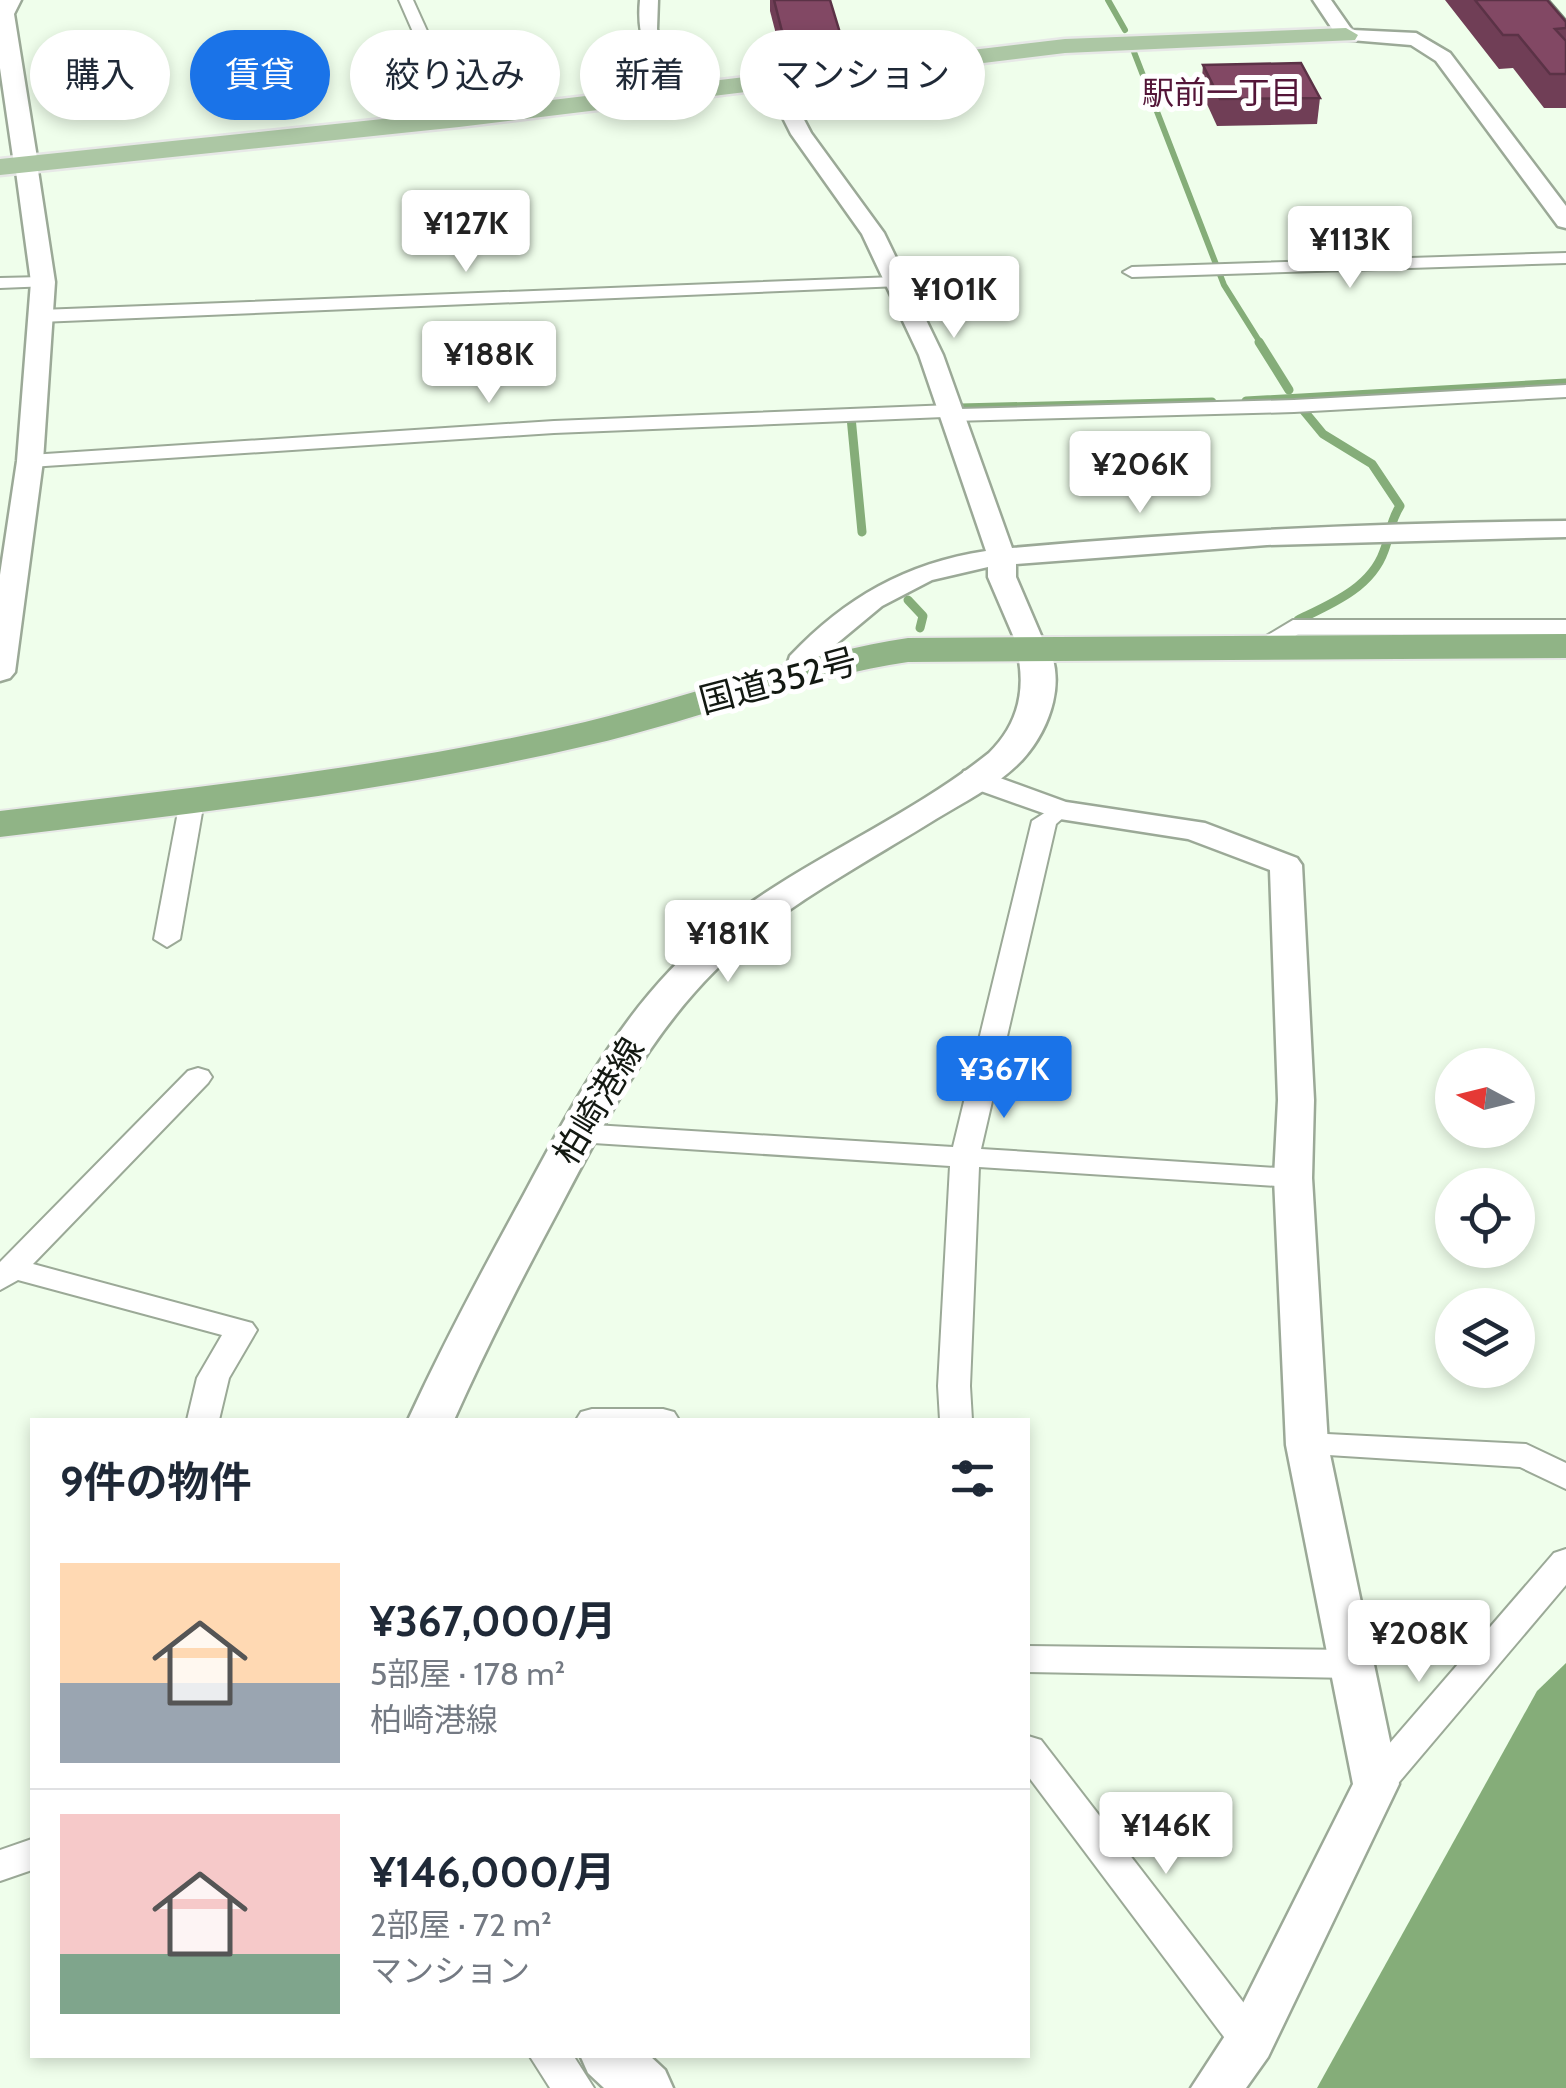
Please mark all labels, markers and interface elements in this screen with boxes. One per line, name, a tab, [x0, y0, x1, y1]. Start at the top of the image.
chip: 購入	[30, 30, 170, 120]
chip: 賃貸	[190, 30, 330, 120]
chip: 絞り込み	[350, 30, 560, 120]
chip: 新着	[580, 30, 720, 120]
chip: マンション	[740, 30, 985, 120]
district label: 駅前一丁目	[1142, 73, 1302, 112]
pin: ¥127K	[396, 190, 536, 275]
text: ¥127K	[424, 203, 508, 242]
pin: ¥113K	[1280, 206, 1420, 291]
text: ¥113K	[1310, 219, 1390, 258]
pin: ¥101K	[884, 256, 1024, 341]
text: ¥101K	[911, 269, 997, 308]
pin: ¥188K	[419, 321, 559, 406]
text: ¥188K	[444, 334, 534, 373]
pin: ¥206K	[1070, 431, 1210, 516]
text: ¥206K	[1092, 444, 1188, 483]
street label: 国道352号	[694, 639, 861, 722]
pin: ¥181K	[658, 900, 798, 985]
text: ¥181K	[687, 913, 769, 952]
street label: 柏崎港線	[544, 1030, 653, 1172]
pin: ¥367K	[934, 1036, 1074, 1121]
north arrow	[1435, 1048, 1535, 1148]
map controls	[1435, 1048, 1535, 1388]
text: ¥367K	[959, 1049, 1049, 1088]
button: locate	[1435, 1168, 1535, 1268]
button: layers	[1435, 1288, 1535, 1388]
icon: filters	[945, 1451, 1000, 1506]
text: 9件の物件	[60, 1456, 252, 1508]
text: ¥367,000/月	[370, 1595, 616, 1647]
pin: ¥208K	[1349, 1600, 1489, 1685]
icon: home	[140, 1603, 260, 1723]
text: ¥208K	[1370, 1613, 1468, 1652]
text: 5部屋 · 178 m²	[370, 1654, 565, 1693]
text: 柏崎港線	[370, 1700, 498, 1739]
pin: ¥146K	[1096, 1792, 1236, 1877]
text: ¥146K	[1121, 1805, 1211, 1844]
text: ¥146,000/月	[370, 1846, 615, 1898]
icon: home	[140, 1854, 260, 1974]
text: 2部屋 · 72 m²	[370, 1905, 552, 1944]
text: マンション	[370, 1951, 530, 1990]

